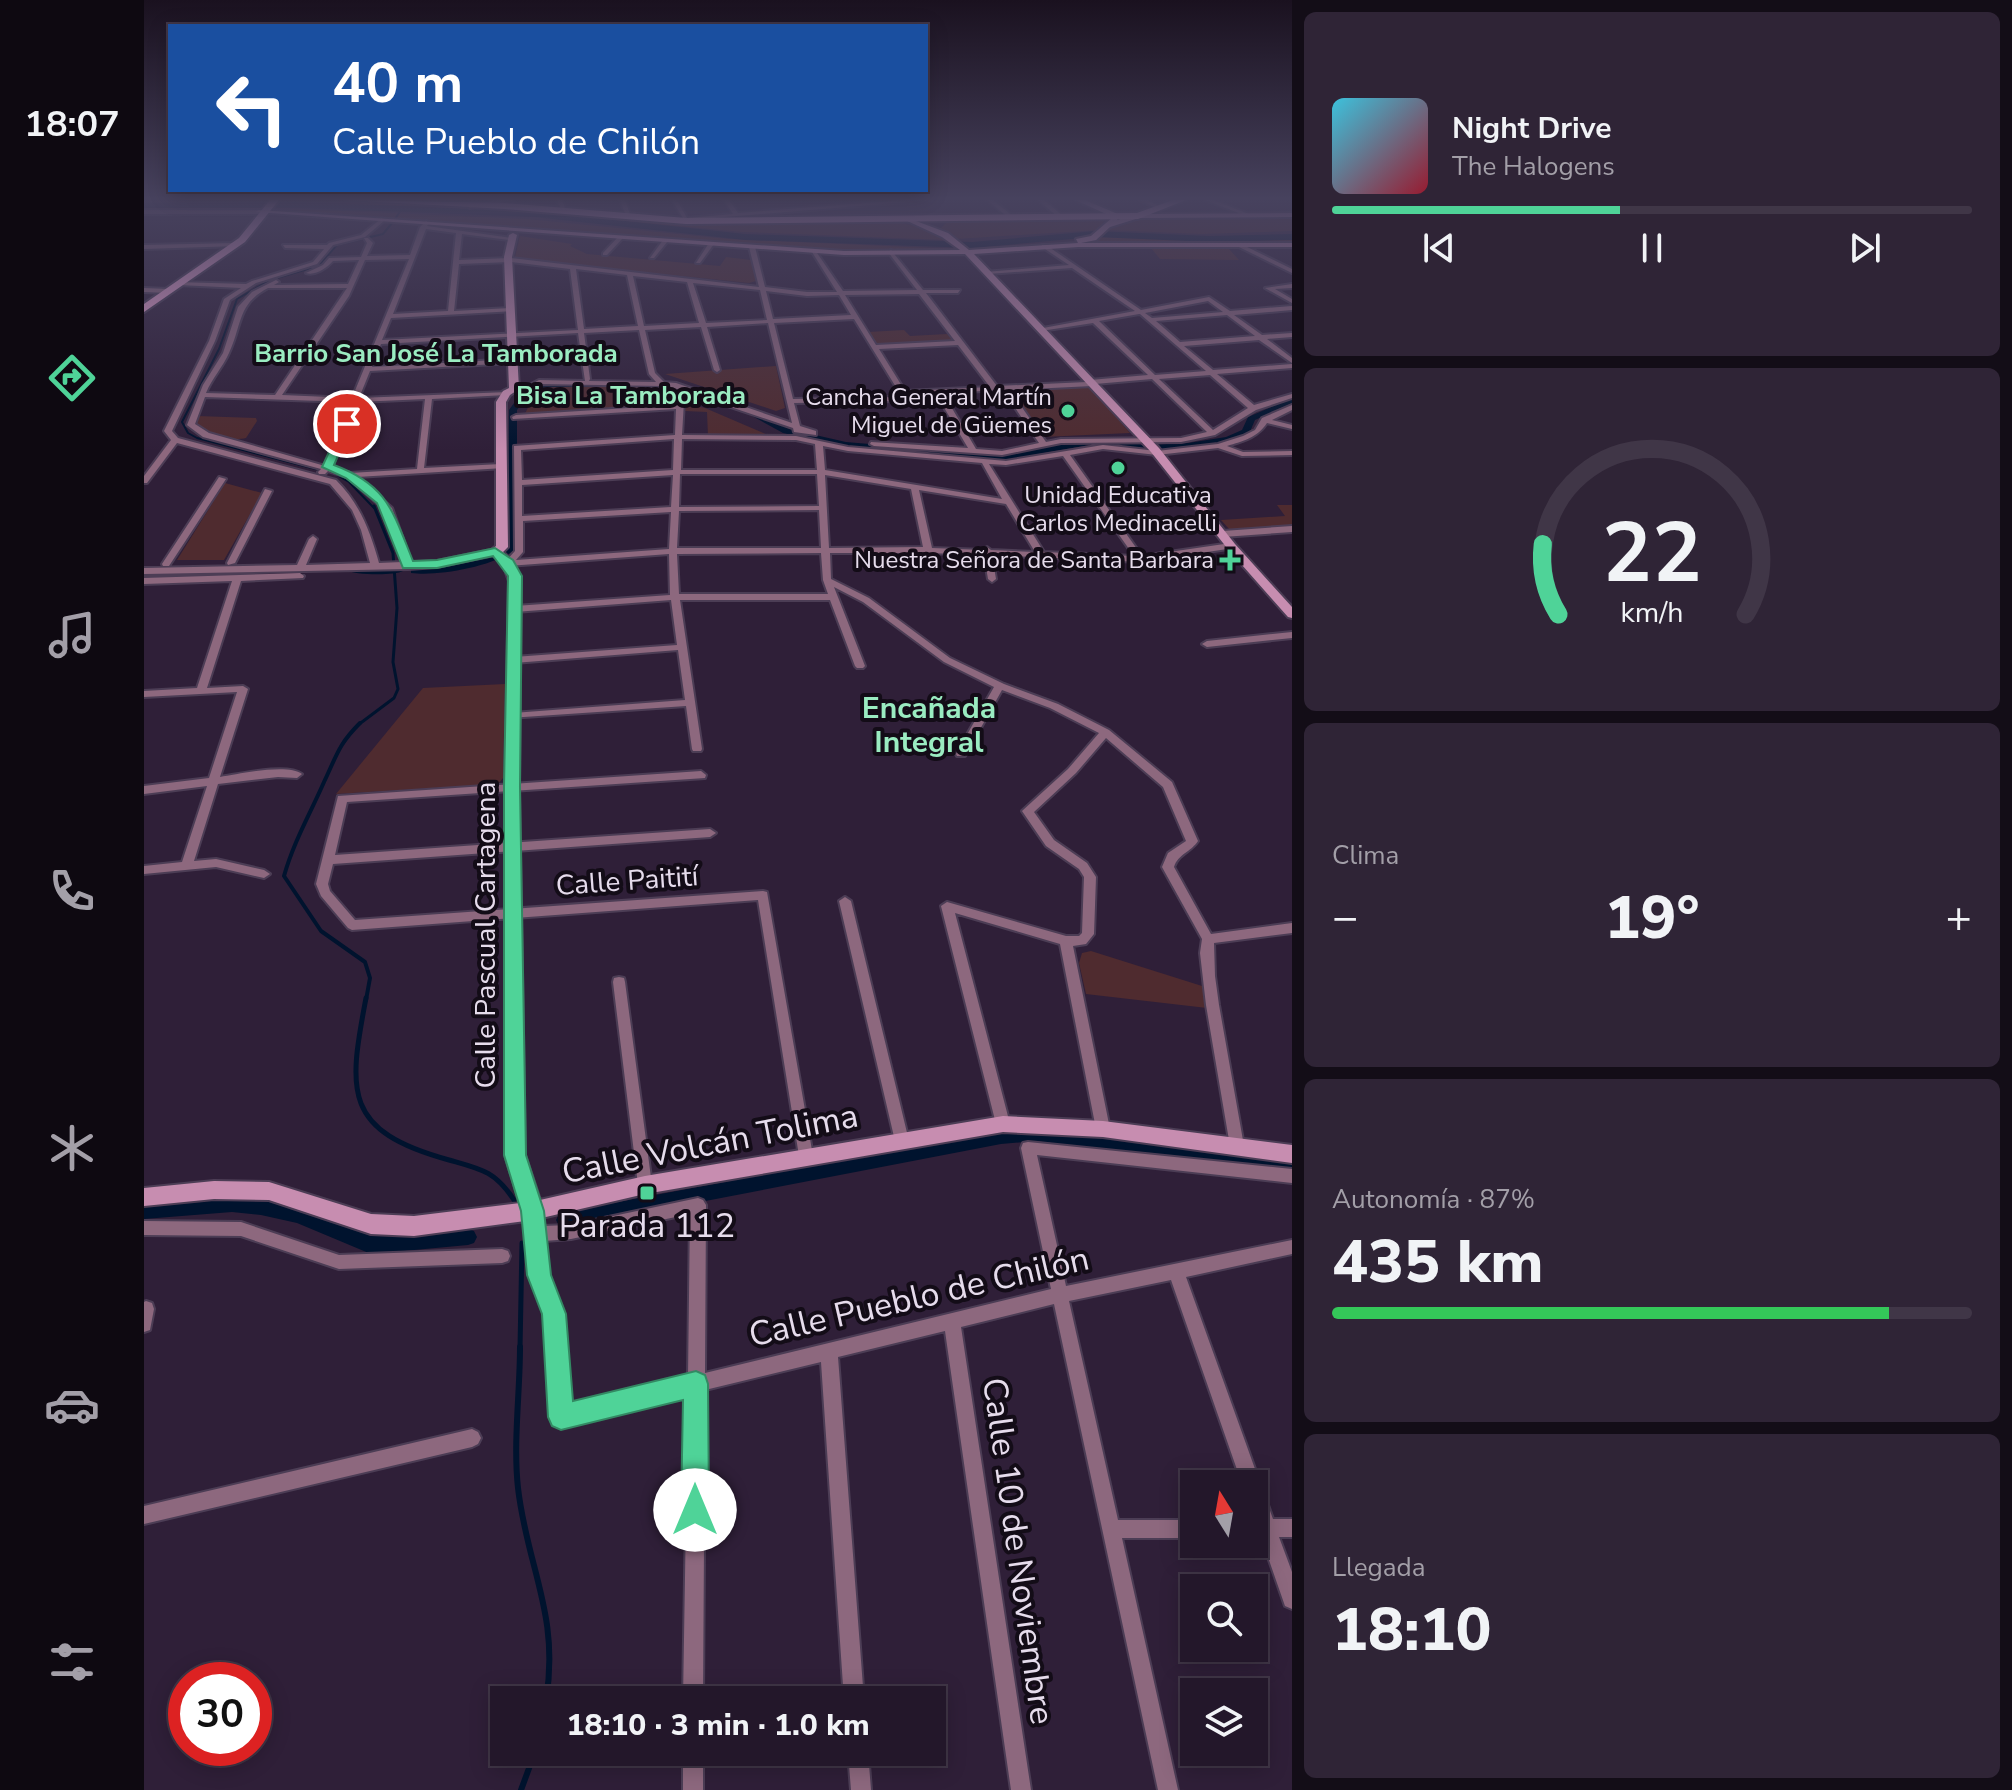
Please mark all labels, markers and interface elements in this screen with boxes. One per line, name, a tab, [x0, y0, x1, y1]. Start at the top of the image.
text: 40 m	[332, 45, 463, 122]
icon: left	[200, 56, 304, 160]
text: 18:07	[24, 100, 120, 149]
text: Night Drive	[1452, 108, 1611, 149]
text: Calle Pueblo de Chilón	[332, 118, 700, 167]
text: The Halogens	[1452, 149, 1615, 184]
icon: previous	[1417, 226, 1461, 270]
icon: pause	[1630, 226, 1674, 270]
icon: next	[1843, 226, 1887, 270]
district label: Barrio San José La Tamborada	[254, 336, 618, 371]
icon: directions	[44, 350, 100, 406]
district label: Bisa La Tamborada	[516, 378, 746, 413]
place label: Cancha General Martín Miguel de Güemes	[805, 381, 1052, 441]
pin	[313, 390, 381, 458]
icon: arrive	[325, 402, 369, 446]
marker: Cancha General Martín Miguel de Güemes	[1059, 402, 1077, 420]
marker: Unidad Educativa Carlos Medinacelli	[1109, 459, 1127, 477]
place label: Unidad Educativa Carlos Medinacelli	[1019, 479, 1217, 539]
text: 22	[1602, 497, 1702, 610]
place label: Nuestra Señora de Santa Barbara	[854, 544, 1214, 576]
marker: Nuestra Señora de Santa Barbara	[1221, 551, 1239, 569]
text: km/h	[1621, 594, 1683, 633]
icon: music	[44, 607, 100, 663]
district label: Encañada Integral	[862, 688, 996, 763]
street label: Calle Pascual Cartagena	[467, 782, 505, 1088]
text: Clima	[1332, 838, 1399, 873]
street label: Calle Paitití	[554, 857, 701, 905]
icon: phone	[44, 863, 100, 919]
text: 19°	[1604, 877, 1700, 959]
text: −	[1332, 888, 1358, 948]
text: +	[1946, 888, 1972, 948]
street label: Calle Volcán Tolima	[558, 1093, 862, 1195]
icon: climate	[44, 1120, 100, 1176]
text: Autonomía · 87%	[1332, 1182, 1535, 1217]
marker: Parada 112	[638, 1184, 656, 1202]
place label: Parada 112	[559, 1203, 735, 1249]
text: 435 km	[1332, 1221, 1544, 1303]
street label: Calle Pueblo de Chilón	[744, 1235, 1094, 1359]
street label: Calle 10 de Noviembre	[971, 1375, 1065, 1727]
icon: car	[44, 1377, 100, 1433]
position arrow	[653, 1468, 737, 1552]
north arrow	[1180, 1470, 1268, 1558]
map controls	[1180, 1470, 1268, 1766]
text: Llegada	[1332, 1550, 1425, 1585]
button: search	[1180, 1574, 1268, 1662]
text: 18:10	[1332, 1589, 1492, 1671]
icon: filters	[44, 1634, 100, 1690]
speed limit sign: 30	[168, 1662, 272, 1766]
button: layers	[1180, 1678, 1268, 1766]
text: 18:10 · 3 min · 1.0 km	[566, 1705, 870, 1746]

